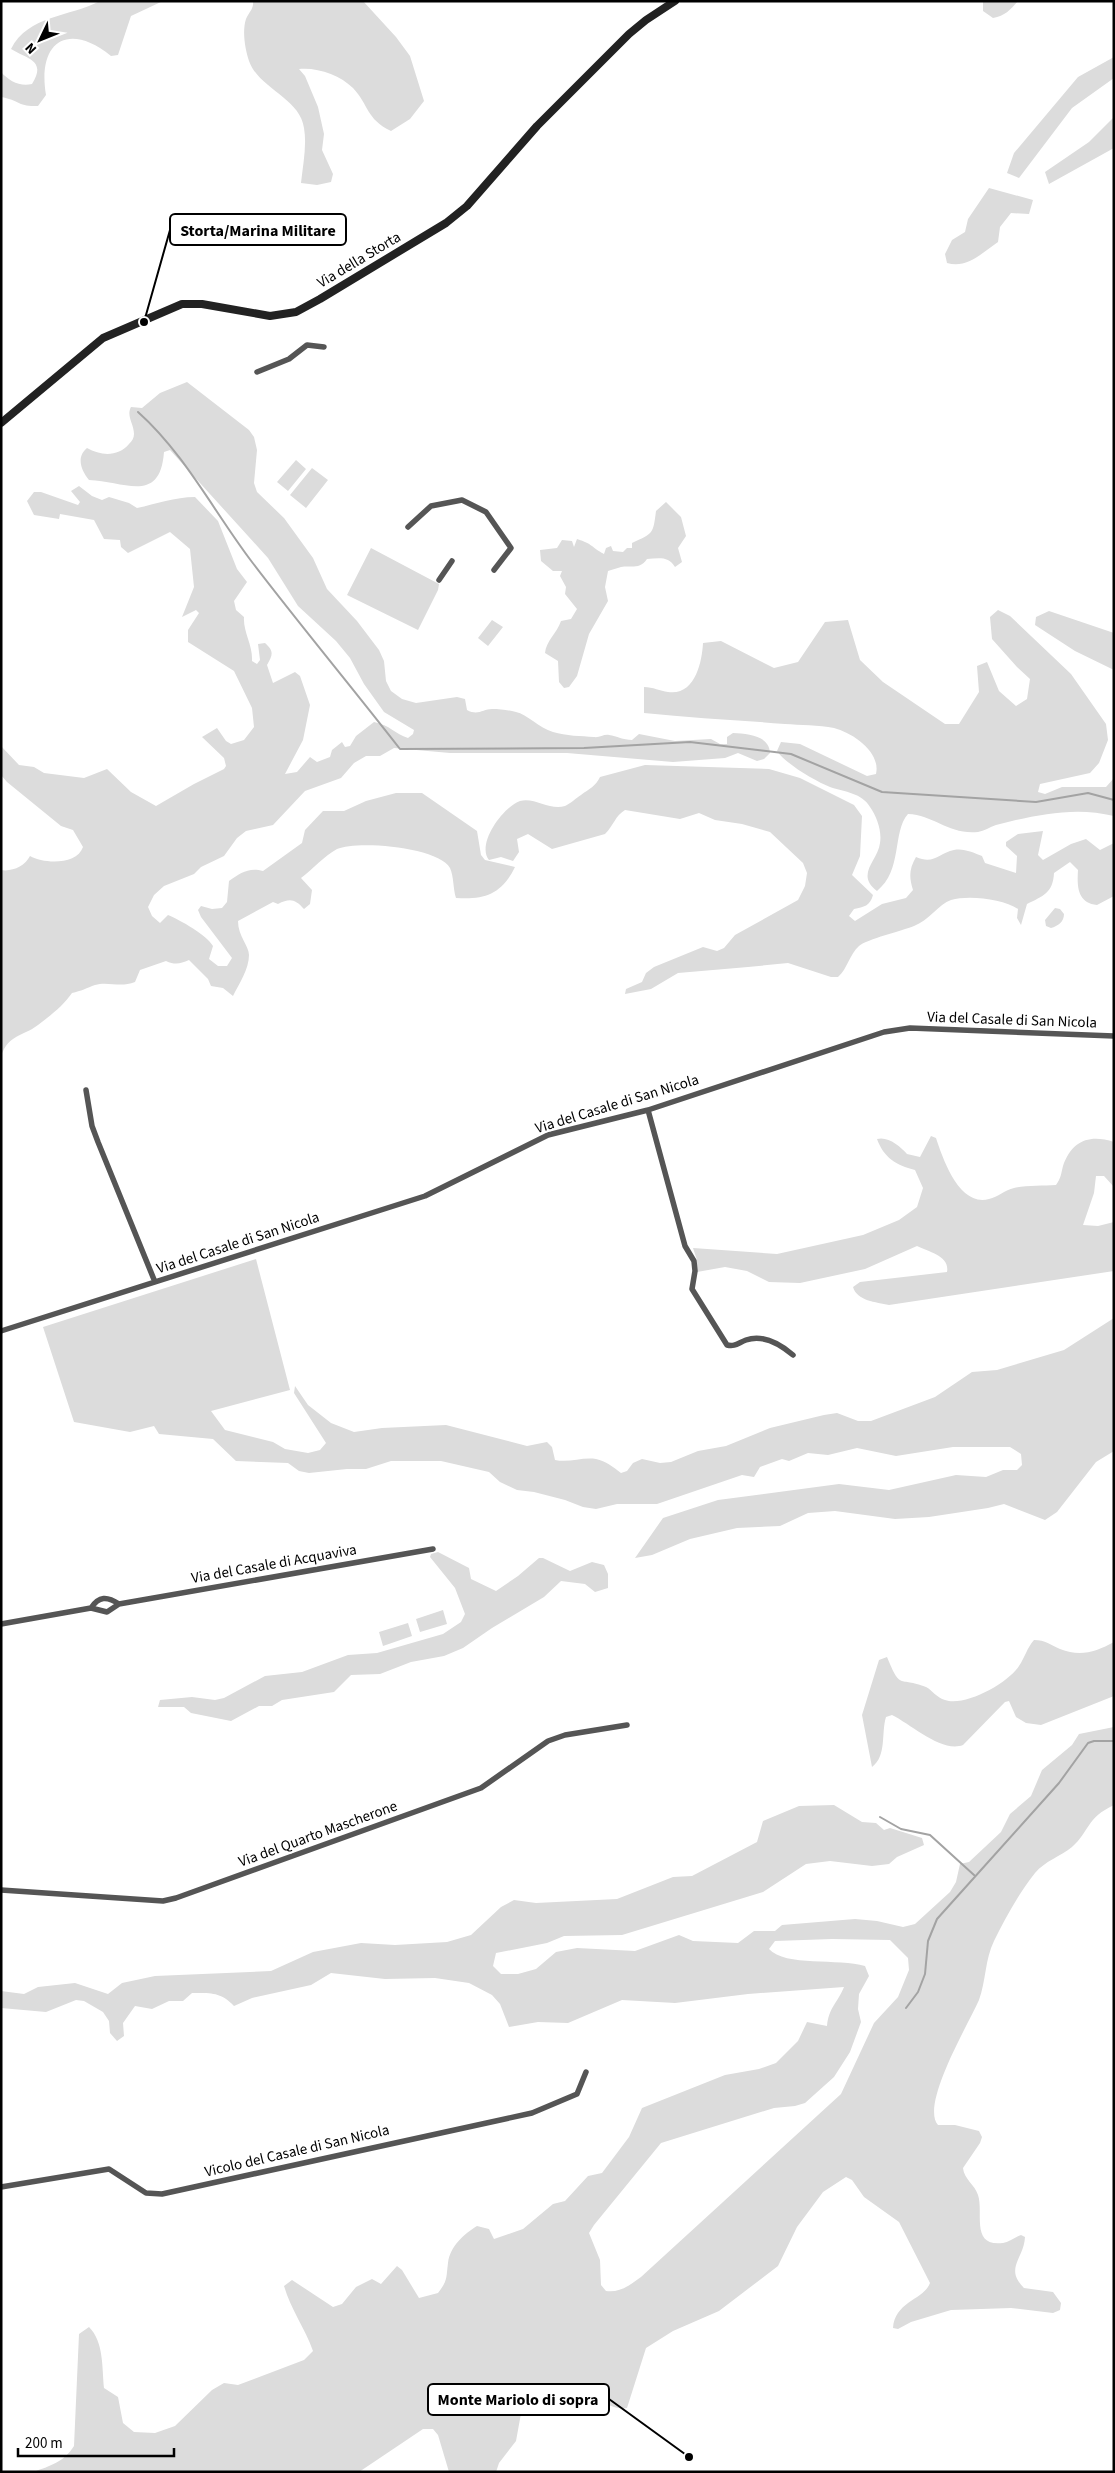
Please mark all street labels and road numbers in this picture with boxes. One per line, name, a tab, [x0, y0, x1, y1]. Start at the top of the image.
street label: Via della Storta	[313, 227, 405, 293]
street label: Via del Casale di San Nicola	[927, 1007, 1097, 1033]
street label: Via del Casale di San Nicola	[533, 1069, 701, 1139]
street label: Via del Casale di San Nicola	[154, 1207, 322, 1279]
street label: Via del Casale di Acquaviva	[190, 1539, 358, 1589]
street label: Via del Quarto Mascherone	[236, 1795, 400, 1873]
street label: Vicolo del Casale di San Nicola	[203, 2120, 391, 2182]

